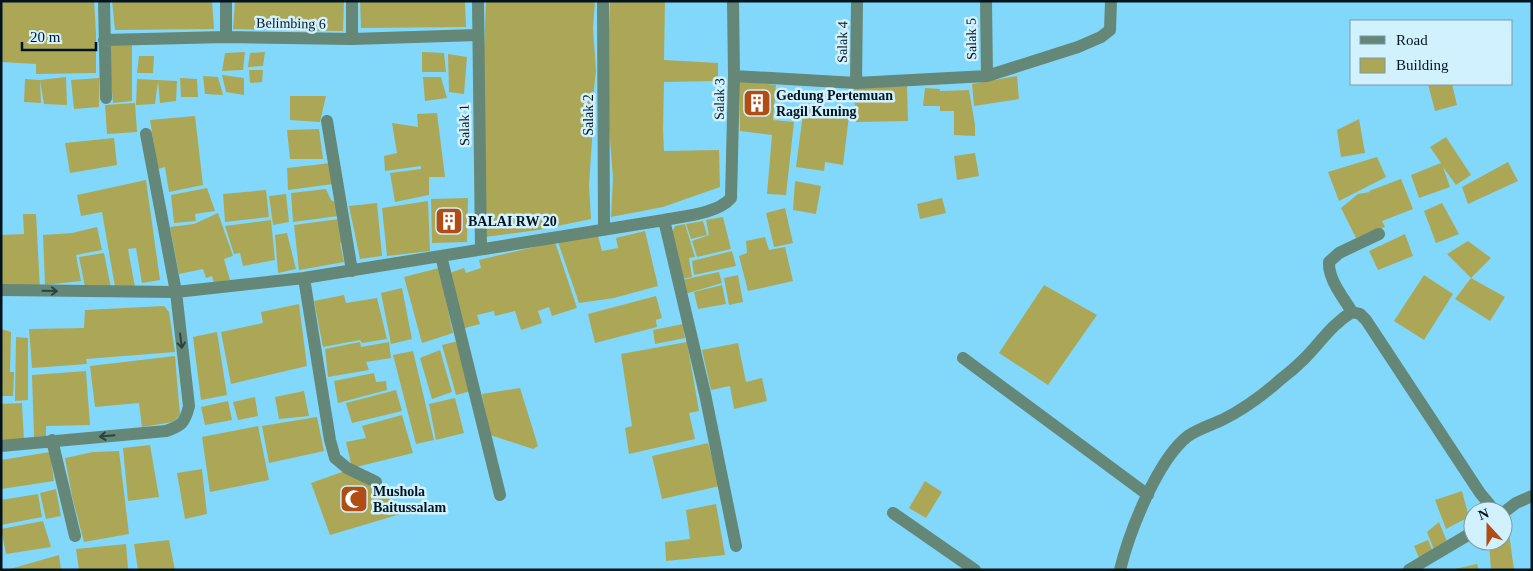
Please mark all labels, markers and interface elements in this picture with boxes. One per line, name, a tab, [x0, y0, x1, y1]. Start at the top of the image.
street label: Belimbing 6	[256, 15, 326, 32]
street label: Salak 5	[964, 18, 979, 60]
scale bar	[22, 20, 96, 52]
legend	[1350, 20, 1513, 85]
street label: Salak 4	[835, 21, 850, 63]
text: 20 m	[30, 29, 61, 45]
text: Road	[1396, 32, 1428, 48]
text: Building	[1396, 57, 1449, 73]
street label: Salak 3	[712, 78, 727, 120]
building icon: Gedung Pertemuan Ragil Kuning	[742, 88, 772, 118]
place label: Gedung Pertemuan Ragil Kuning	[776, 88, 893, 119]
street label: Salak 2	[581, 94, 596, 136]
street label: Salak 1	[457, 104, 472, 146]
building icon: BALAI RW 20	[434, 206, 464, 236]
place label: BALAI RW 20	[468, 214, 557, 229]
one-way arrow	[42, 286, 58, 296]
one-way arrow	[176, 332, 186, 348]
one-way arrow	[99, 431, 115, 441]
mosque icon: Mushola Baitussalam	[339, 484, 369, 514]
place label: Mushola Baitussalam	[373, 484, 446, 515]
north arrow	[1463, 501, 1513, 551]
text: N	[1476, 506, 1491, 523]

